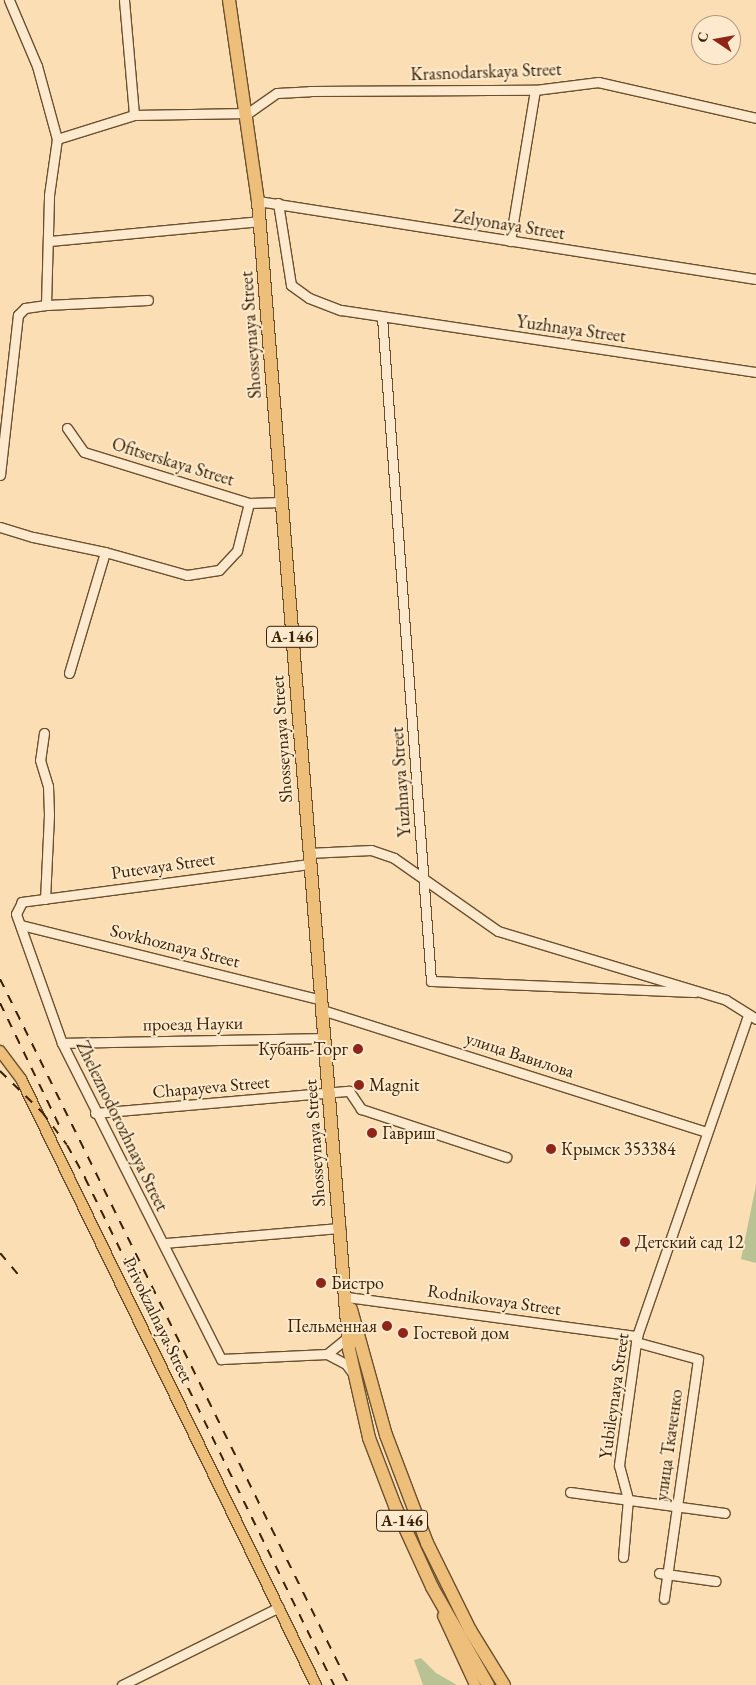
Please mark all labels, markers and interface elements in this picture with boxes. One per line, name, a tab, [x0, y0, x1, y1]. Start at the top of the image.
north arrow	[691, 15, 741, 65]
text: С	[692, 30, 712, 44]
street label: Krasnodarskaya Street	[410, 59, 562, 85]
street label: Zelyonaya Street	[452, 205, 566, 245]
street label: Shosseynaya Street	[236, 271, 266, 399]
street label: Yuzhnaya Street	[515, 311, 627, 347]
street label: Ofitserskaya Street	[109, 433, 237, 491]
road number: А-146	[266, 624, 318, 650]
street label: Shosseynaya Street	[267, 675, 297, 803]
street label: Yuzhnaya Street	[386, 726, 416, 838]
street label: Putevaya Street	[110, 848, 216, 884]
street label: Sovkhoznaya Street	[108, 919, 242, 973]
street label: проезд Науки	[143, 1012, 243, 1036]
street label: улица Вавилова	[463, 1027, 577, 1083]
street label: Zheleznodorozhnaya Street	[71, 1037, 173, 1215]
place label: Кубань-Торг	[258, 1038, 348, 1060]
marker: Кубань-Торг	[352, 1043, 364, 1055]
street label: Chapayeva Street	[151, 1071, 271, 1103]
place label: Magnit	[369, 1074, 419, 1096]
street label: Shosseynaya Street	[300, 1079, 330, 1207]
marker: Magnit	[353, 1079, 365, 1091]
place label: Гавриш	[382, 1122, 435, 1144]
marker: Гавриш	[366, 1127, 378, 1139]
place label: Крымск 353384	[561, 1138, 676, 1160]
marker: Крымск 353384	[545, 1143, 557, 1155]
place label: Детский сад 12	[635, 1231, 744, 1253]
marker: Детский сад 12	[619, 1236, 631, 1248]
street label: Privokzalnaya Street	[118, 1253, 198, 1387]
place label: Бистро	[331, 1272, 384, 1294]
marker: Бистро	[315, 1277, 327, 1289]
street label: Rodnikovaya Street	[426, 1280, 562, 1320]
place label: Пельменная	[287, 1315, 377, 1337]
marker: Пельменная	[381, 1320, 393, 1332]
place label: Гостевой дом	[413, 1322, 509, 1344]
marker: Гостевой дом	[397, 1327, 409, 1339]
street label: Yubileynaya Street	[594, 1331, 634, 1461]
street label: улица Ткаченко	[650, 1388, 688, 1502]
road number: А-146	[376, 1508, 428, 1534]

